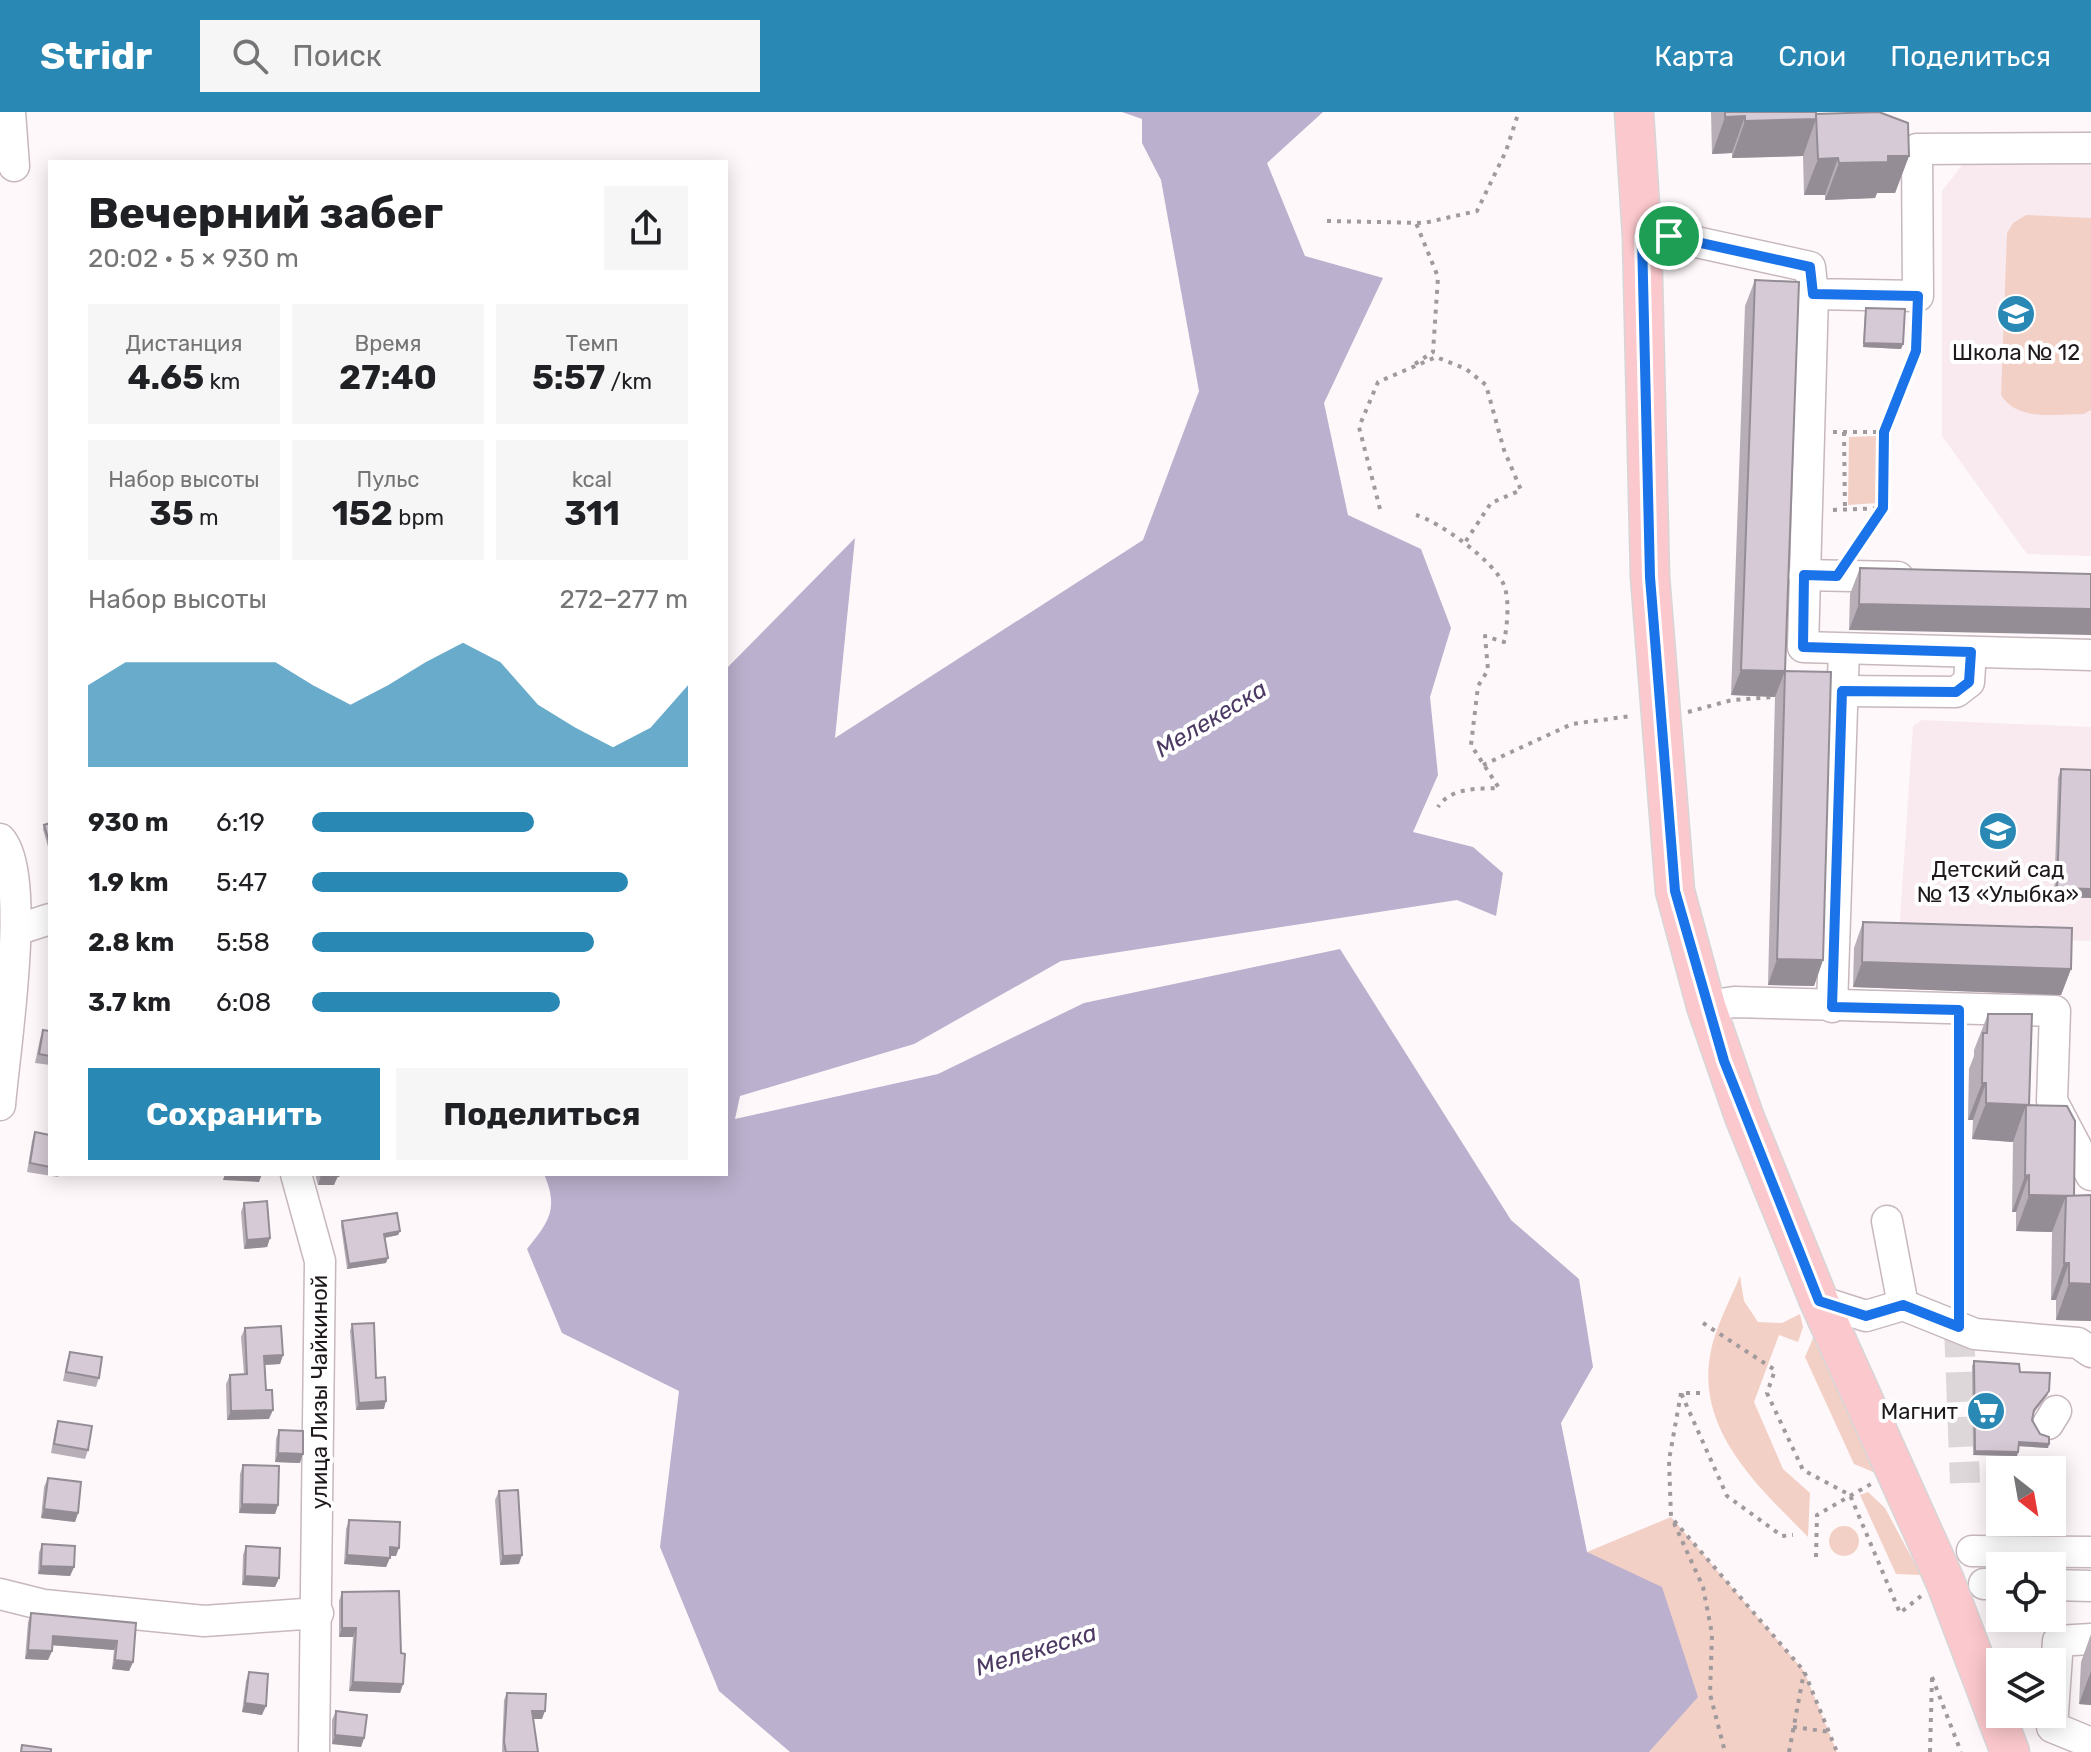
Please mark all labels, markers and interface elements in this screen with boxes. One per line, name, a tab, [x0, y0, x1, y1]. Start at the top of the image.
search box	[200, 20, 760, 92]
text: Stridr	[40, 33, 152, 79]
icon: search	[228, 34, 272, 78]
text: Поиск	[292, 38, 382, 74]
text: Карта	[1654, 40, 1734, 73]
text: Слои	[1778, 40, 1846, 73]
text: Поделиться	[1890, 40, 2051, 73]
button: share	[604, 186, 688, 270]
text: Вечерний забег	[88, 187, 443, 239]
pin	[1635, 202, 1703, 270]
icon: arrive	[1647, 214, 1691, 258]
text: 20:02 · 5 × 930 m	[88, 243, 299, 274]
school or university icon: Школа № 12	[1995, 293, 2037, 335]
text: Дистанция	[126, 330, 242, 357]
text: Время	[354, 330, 422, 357]
text: Темп	[565, 330, 619, 357]
place label: Школа № 12	[1952, 339, 2080, 366]
text: 4.65	[128, 357, 204, 398]
text: 27:40	[339, 357, 437, 398]
text: 5:57	[532, 357, 605, 398]
text: km	[204, 368, 240, 395]
text: /km	[605, 368, 652, 395]
text: Набор высоты	[108, 466, 260, 493]
text: Пульс	[356, 466, 420, 493]
text: kcal	[572, 466, 612, 493]
text: 35	[149, 493, 194, 534]
text: 152	[332, 493, 393, 534]
text: 311	[564, 493, 620, 534]
text: m	[194, 504, 219, 531]
text: bpm	[393, 504, 444, 531]
text: Набор высоты	[88, 584, 267, 615]
text: 272–277 m	[559, 584, 688, 615]
water label: Мелекеска	[1150, 675, 1272, 763]
text: 930 m	[88, 807, 169, 838]
text: 6:19	[216, 807, 265, 838]
school or university icon: Детский сад № 13 «Улыбка»	[1977, 810, 2019, 852]
place label: Детский сад № 13 «Улыбка»	[1917, 856, 2079, 908]
text: 1.9 km	[88, 867, 169, 898]
text: 5:47	[216, 867, 267, 898]
text: 2.8 km	[88, 927, 174, 958]
text: 5:58	[216, 927, 270, 958]
text: 3.7 km	[88, 987, 171, 1018]
text: 6:08	[216, 987, 271, 1018]
button: Сохранить	[88, 1068, 380, 1160]
button: Поделиться	[396, 1068, 688, 1160]
street label: улица Лизы Чайкиной	[306, 1275, 333, 1509]
supermarket icon: Магнит	[1965, 1390, 2007, 1432]
place label: Магнит	[1881, 1398, 1958, 1425]
north arrow	[1986, 1456, 2066, 1536]
map controls	[1986, 1456, 2066, 1728]
button: locate	[1986, 1552, 2066, 1632]
water label: Мелекеска	[972, 1618, 1100, 1682]
button: layers	[1986, 1648, 2066, 1728]

